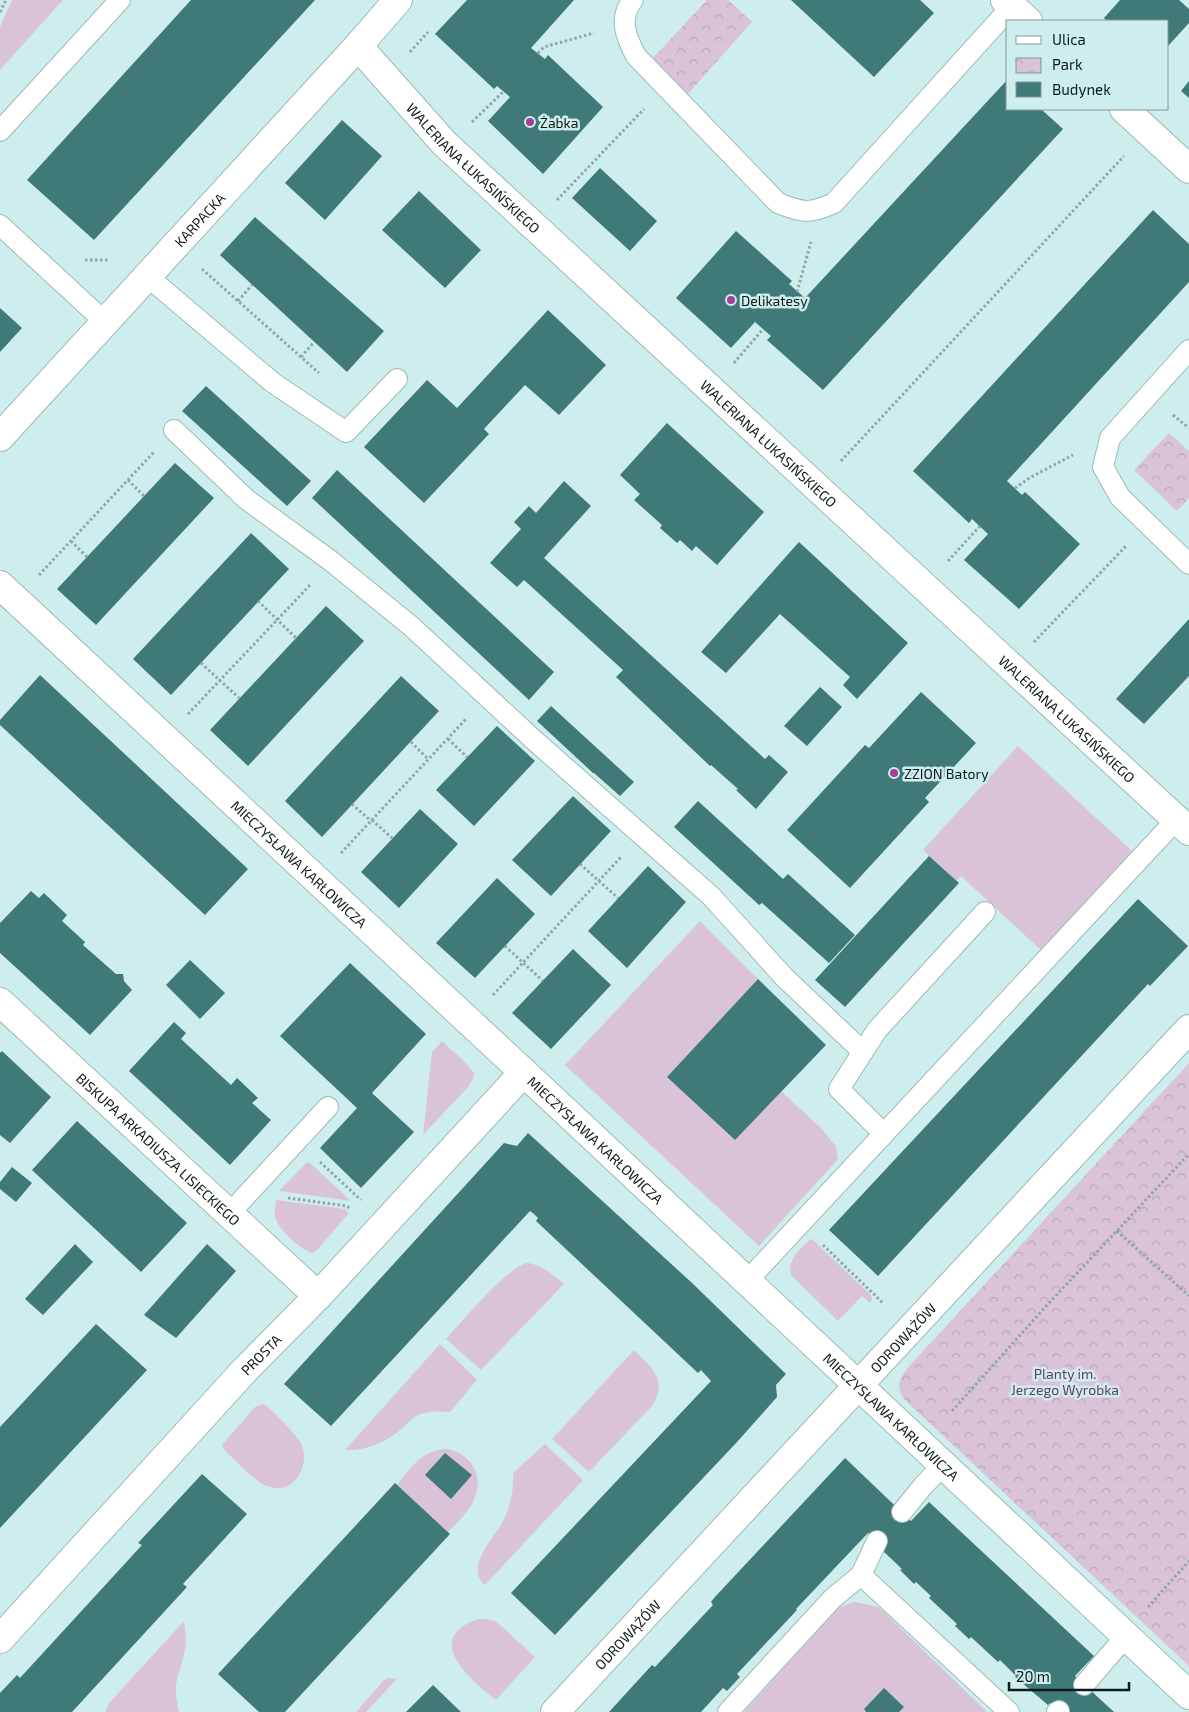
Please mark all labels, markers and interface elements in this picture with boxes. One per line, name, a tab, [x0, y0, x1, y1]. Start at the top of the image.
legend	[1006, 20, 1169, 110]
text: Ulica	[1052, 30, 1086, 48]
text: Park	[1052, 55, 1083, 73]
text: Budynek	[1052, 80, 1111, 98]
street label: WALERIANA ŁUKASIŃSKIEGO	[403, 99, 544, 236]
place label: Żabka	[540, 114, 578, 131]
marker: Żabka	[524, 116, 536, 128]
street label: KARPACKA	[170, 189, 228, 250]
place label: Delikatesy	[741, 292, 808, 309]
marker: Delikatesy	[725, 294, 737, 306]
street label: WALERIANA ŁUKASIŃSKIEGO	[697, 376, 841, 510]
street label: WALERIANA ŁUKASIŃSKIEGO	[995, 651, 1139, 786]
place label: ZZION Batory	[904, 765, 989, 782]
marker: ZZION Batory	[888, 767, 900, 779]
street label: MIECZYSŁAWA KARŁOWICZA	[228, 796, 371, 931]
street label: BISKUPA ARKADIUSZA LISIECKIEGO	[73, 1069, 244, 1228]
street label: MIECZYSŁAWA KARŁOWICZA	[524, 1072, 667, 1207]
street label: ODROWĄŻÓW	[866, 1299, 939, 1376]
street label: PROSTA	[237, 1330, 284, 1378]
street label: MIECZYSŁAWA KARŁOWICZA	[820, 1349, 963, 1484]
park label: Planty im. Jerzego Wyrobka	[1011, 1365, 1119, 1398]
street label: ODROWĄŻÓW	[591, 1596, 664, 1673]
scale bar	[1009, 1660, 1129, 1692]
text: 20 m	[1016, 1667, 1050, 1685]

